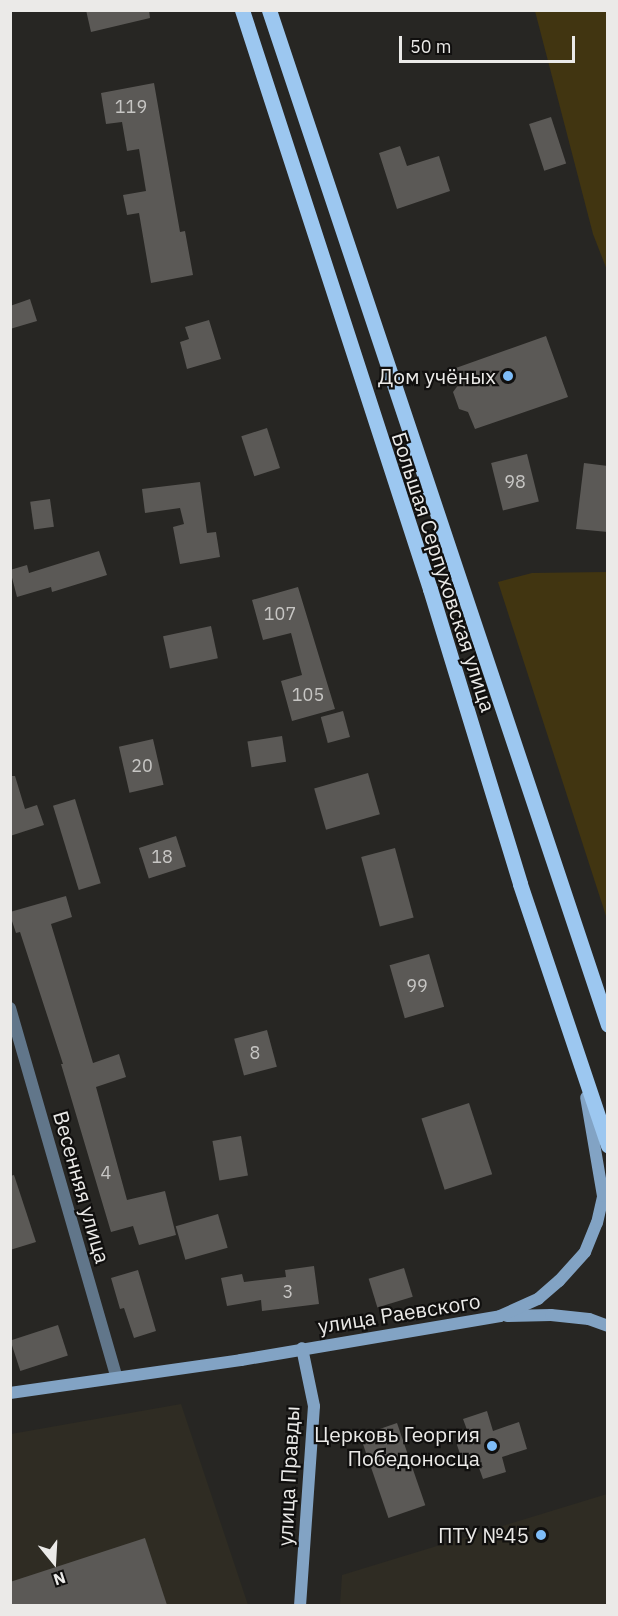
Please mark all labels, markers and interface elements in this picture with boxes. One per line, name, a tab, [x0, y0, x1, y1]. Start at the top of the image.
scale bar	[402, 24, 578, 62]
text: 50 m	[410, 35, 452, 58]
house number: 119	[115, 96, 147, 118]
place label: Дом учёных	[378, 363, 496, 389]
marker: Дом учёных	[501, 369, 515, 383]
street label: Большая Серпуховская улица	[387, 429, 501, 715]
house number: 98	[504, 471, 526, 493]
house number: 107	[264, 603, 296, 625]
house number: 105	[292, 684, 324, 706]
house number: 20	[131, 755, 153, 777]
house number: 18	[151, 846, 173, 868]
house number: 99	[406, 975, 428, 997]
house number: 8	[250, 1042, 260, 1064]
street label: Весенняя улица	[48, 1108, 116, 1266]
house number: 4	[101, 1162, 111, 1184]
house number: 3	[283, 1281, 293, 1303]
street label: улица Раевского	[316, 1288, 482, 1338]
street label: улица Правды	[272, 1405, 304, 1547]
place label: Церковь Георгия Победоносца	[314, 1421, 480, 1471]
marker: Церковь Георгия Победоносца	[485, 1439, 499, 1453]
place label: ПТУ №45	[438, 1522, 529, 1548]
marker: ПТУ №45	[534, 1528, 548, 1542]
north arrow	[24, 1532, 84, 1592]
text: N	[51, 1568, 68, 1590]

